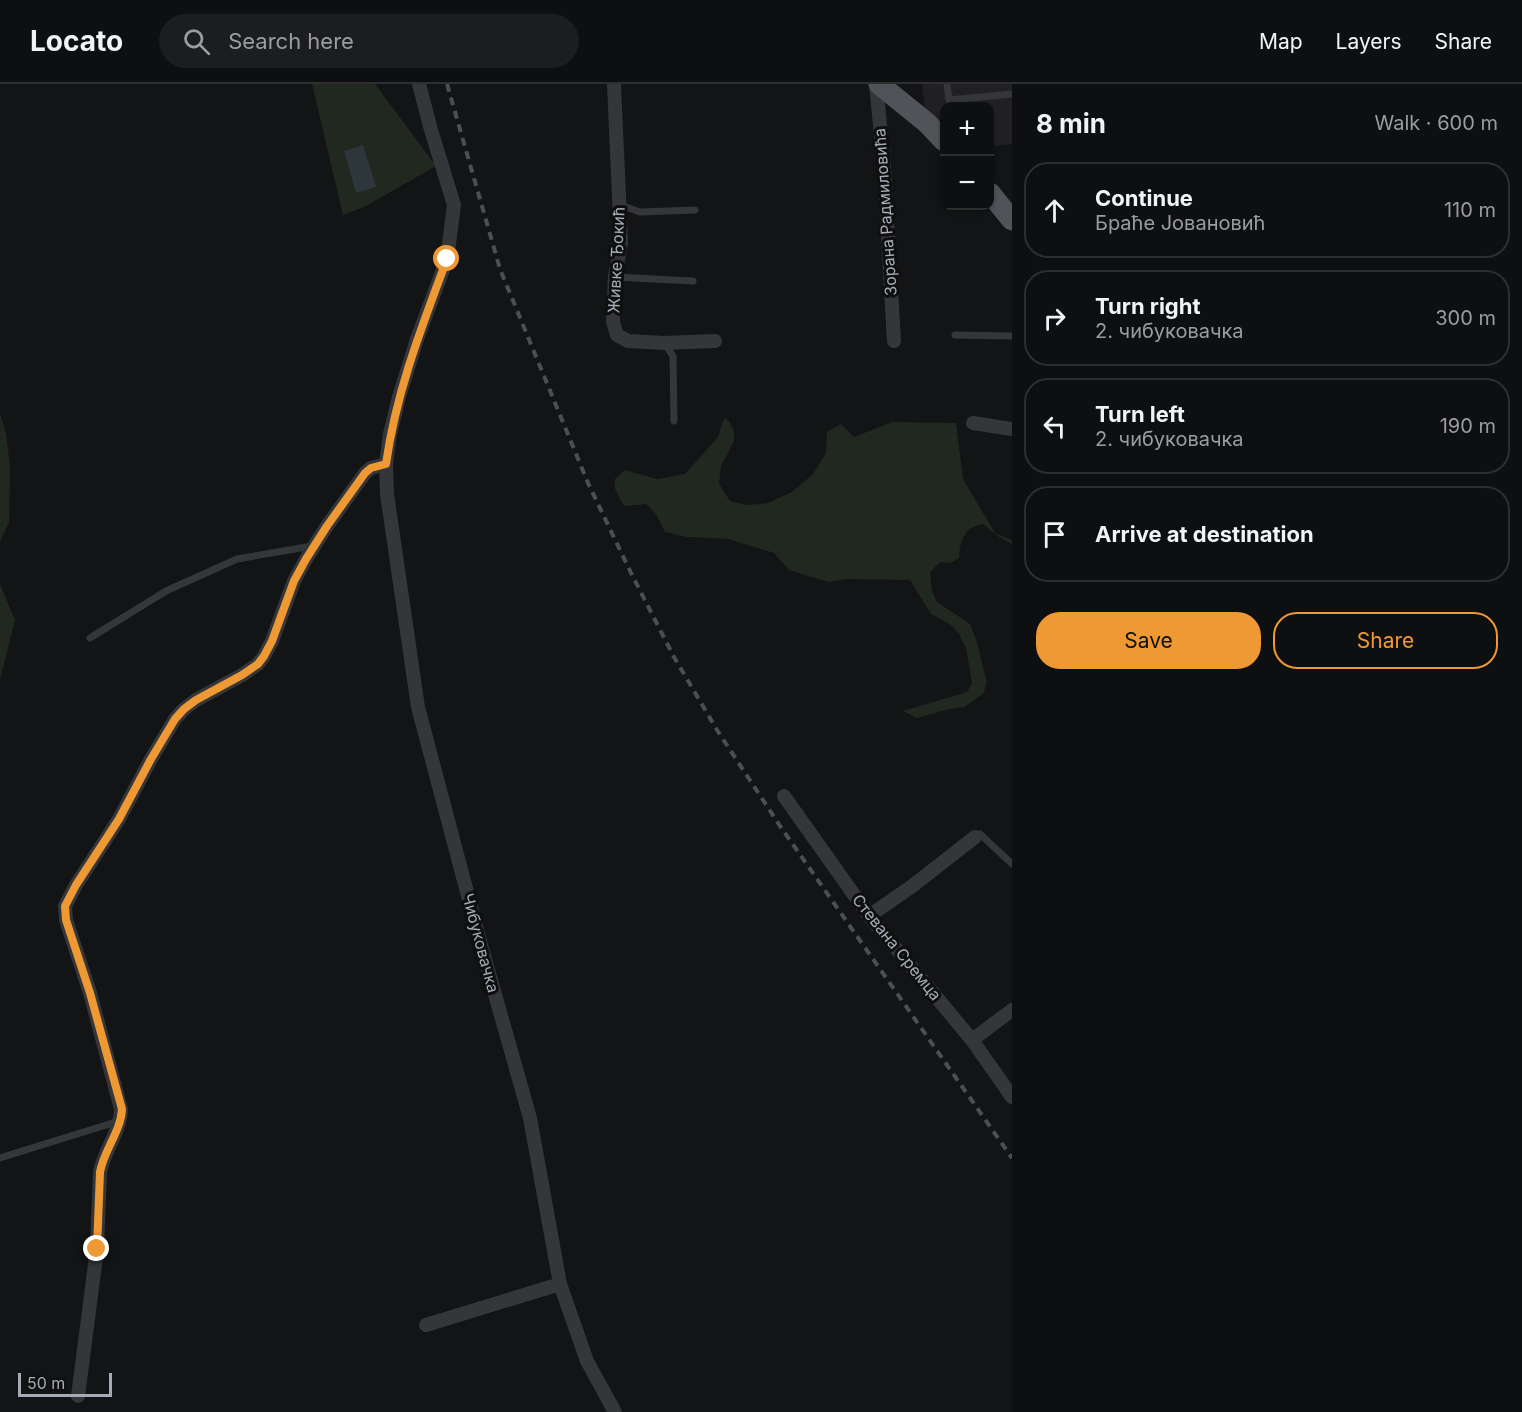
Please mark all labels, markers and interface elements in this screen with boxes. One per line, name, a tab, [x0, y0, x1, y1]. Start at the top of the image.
search box	[159, 14, 579, 68]
text: Locato	[30, 24, 123, 58]
icon: search	[180, 25, 213, 58]
text: Search here	[228, 28, 354, 54]
text: Map	[1259, 29, 1303, 54]
text: Layers	[1336, 29, 1402, 54]
text: Share	[1435, 29, 1492, 54]
map controls	[940, 102, 994, 210]
button: +	[940, 102, 994, 156]
text: 8 min	[1036, 108, 1106, 139]
text: Walk · 600 m	[1374, 111, 1498, 135]
street label: Зорана Радмиловића	[869, 127, 901, 297]
button: −	[940, 156, 994, 210]
text: Continue	[1095, 185, 1193, 211]
icon: ahead	[1038, 194, 1071, 227]
text: 110 m	[1444, 198, 1496, 222]
street label: Живке Ђокић	[603, 206, 629, 314]
text: Браће Јовановић	[1095, 211, 1265, 235]
route start	[433, 245, 459, 271]
text: Turn right	[1095, 293, 1201, 319]
icon: right	[1038, 302, 1071, 335]
text: 300 m	[1435, 306, 1496, 330]
text: 2. чибуковачка	[1095, 319, 1244, 343]
text: Turn left	[1095, 401, 1185, 427]
icon: left	[1038, 410, 1071, 443]
text: 190 m	[1440, 414, 1496, 438]
text: 2. чибуковачка	[1095, 427, 1244, 451]
icon: arrive	[1038, 518, 1071, 551]
text: Arrive at destination	[1095, 521, 1314, 547]
button: Save	[1036, 612, 1261, 669]
button: Share	[1273, 612, 1498, 669]
street label: Стевана Сремца	[848, 890, 946, 1004]
street label: Чибуковачка	[458, 891, 504, 995]
route end	[83, 1235, 109, 1261]
scale bar	[18, 1370, 112, 1398]
text: 50 m	[27, 1373, 65, 1393]

